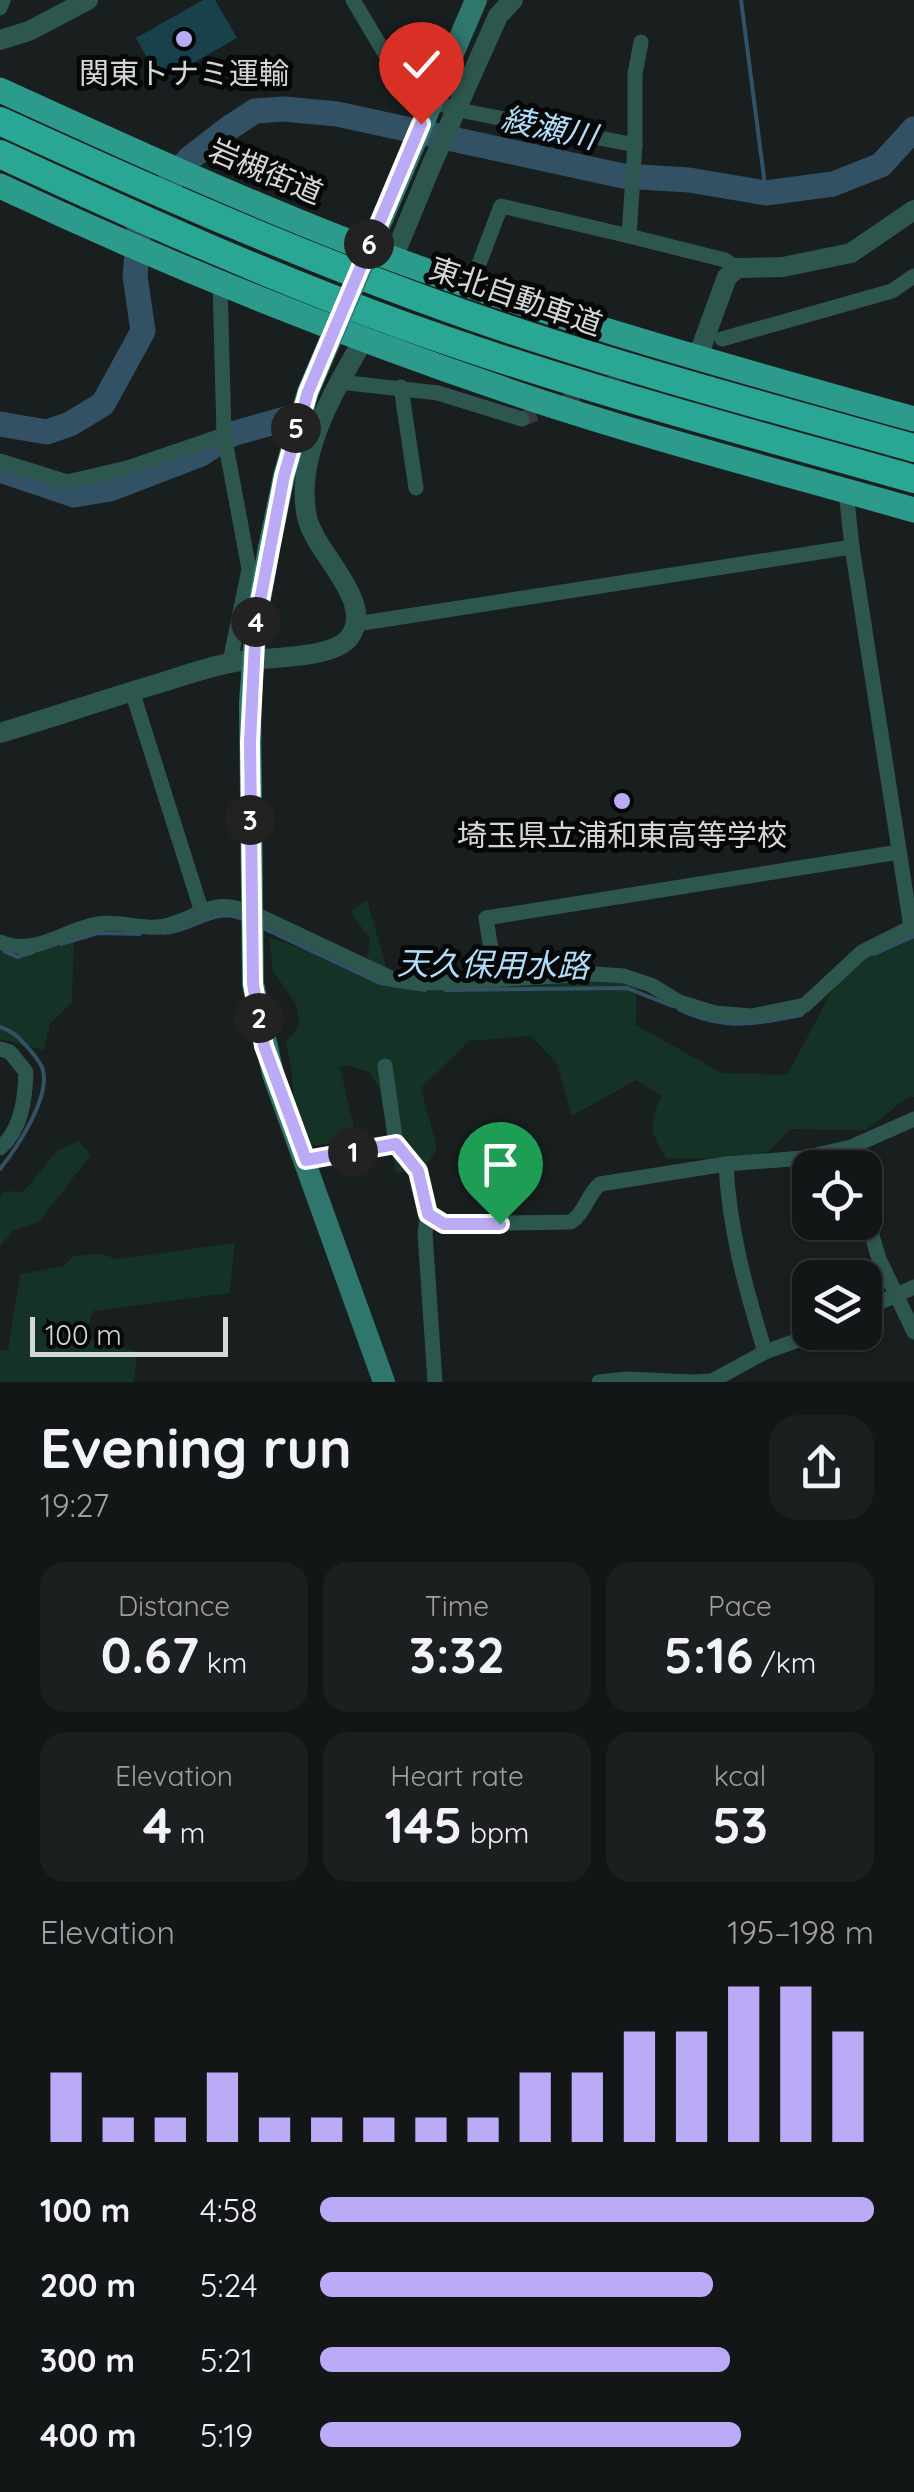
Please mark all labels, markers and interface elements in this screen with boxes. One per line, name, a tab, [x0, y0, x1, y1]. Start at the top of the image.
pin	[379, 22, 464, 125]
marker: 関東トナミ運輸	[173, 28, 195, 50]
icon: check	[394, 37, 449, 92]
place label: 関東トナミ運輸	[79, 54, 289, 92]
water label: 綾瀬川	[498, 97, 603, 157]
street label: 岩槻街道	[203, 130, 329, 212]
pin: 6	[344, 219, 394, 269]
text: 6	[361, 226, 377, 261]
street label: 東北自動車道	[425, 249, 607, 343]
pin: 5	[271, 403, 321, 453]
text: 5	[288, 410, 304, 445]
pin: 4	[231, 597, 281, 647]
text: 4	[248, 604, 264, 639]
marker: 埼玉県立浦和東高等学校	[611, 790, 633, 812]
pin: 3	[225, 795, 275, 845]
text: 3	[242, 802, 258, 837]
place label: 埼玉県立浦和東高等学校	[457, 816, 787, 854]
water label: 天久保用水路	[397, 942, 592, 986]
pin: 2	[234, 993, 284, 1043]
text: 2	[251, 1000, 267, 1035]
pin	[458, 1122, 543, 1225]
pin: 1	[328, 1127, 378, 1177]
text: 1	[348, 1134, 358, 1169]
icon: arrive	[473, 1137, 528, 1192]
map controls	[792, 1150, 882, 1350]
button: locate	[792, 1150, 882, 1240]
button: layers	[792, 1260, 882, 1350]
scale bar	[30, 1312, 228, 1356]
text: 100 m	[45, 1317, 122, 1352]
text: Evening run	[40, 1413, 352, 1482]
button: share	[769, 1415, 874, 1520]
text: 19:27	[40, 1485, 109, 1525]
text: Distance	[118, 1588, 230, 1623]
text: Time	[425, 1588, 489, 1623]
text: Pace	[708, 1588, 772, 1623]
text: 0.67	[101, 1623, 199, 1686]
text: 3:32	[409, 1623, 505, 1686]
text: 5:16	[664, 1623, 753, 1686]
text: km	[199, 1645, 247, 1680]
text: /km	[753, 1645, 816, 1680]
text: Elevation	[115, 1758, 233, 1793]
text: Heart rate	[390, 1758, 524, 1793]
text: kcal	[714, 1758, 766, 1793]
text: 4	[143, 1793, 172, 1856]
text: 145	[385, 1793, 462, 1856]
text: 53	[712, 1793, 768, 1856]
text: m	[172, 1815, 205, 1850]
text: bpm	[462, 1815, 529, 1850]
text: Elevation	[40, 1912, 175, 1952]
text: 195–198 m	[727, 1912, 874, 1952]
text: 100 m	[40, 2190, 130, 2230]
text: 4:58	[200, 2190, 258, 2230]
text: 200 m	[40, 2265, 136, 2305]
text: 5:24	[200, 2265, 258, 2305]
text: 300 m	[40, 2340, 135, 2380]
text: 5:21	[200, 2340, 253, 2380]
text: 400 m	[40, 2415, 137, 2455]
text: 5:19	[200, 2415, 253, 2455]

